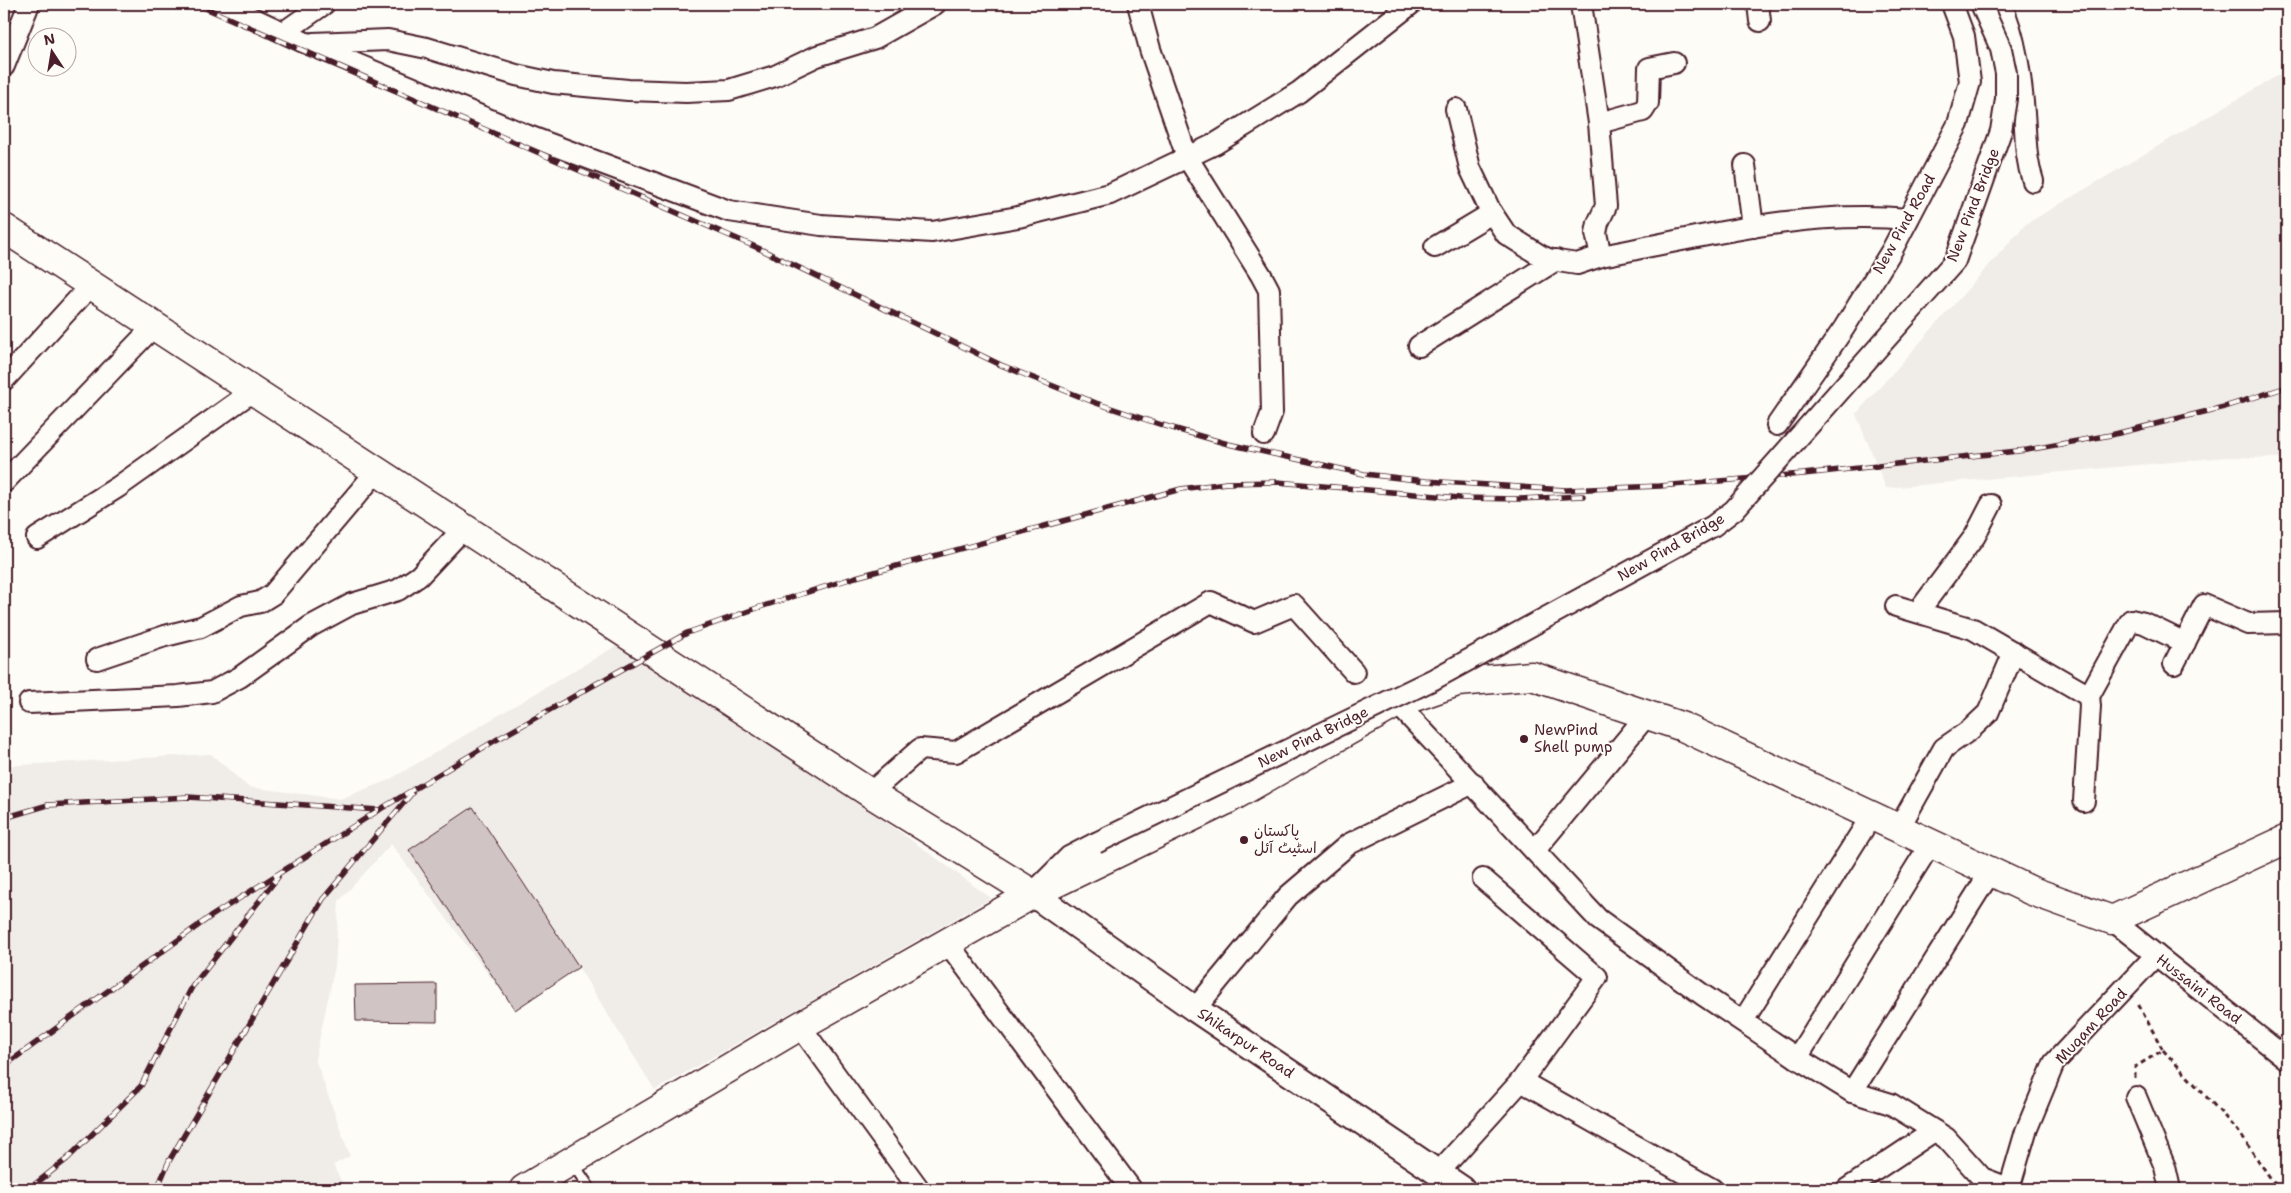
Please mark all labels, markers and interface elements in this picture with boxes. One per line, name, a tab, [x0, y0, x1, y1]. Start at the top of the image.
north arrow	[28, 28, 78, 78]
text: N	[42, 29, 57, 49]
street label: New Pind Bridge	[1942, 145, 2004, 265]
street label: New Pind Road	[1868, 170, 1940, 278]
street label: New Pind Bridge	[1614, 508, 1728, 586]
street label: New Pind Bridge	[1254, 702, 1372, 772]
place label: NewPind Shell pump	[1534, 720, 1612, 757]
marker: NewPind Shell pump	[1518, 733, 1530, 745]
place label: پاکستان اسٹیٹ آئل	[1254, 821, 1317, 858]
marker: پاکستان اسٹیٹ آئل	[1238, 834, 1250, 846]
street label: Hussaini Road	[2152, 949, 2246, 1029]
street label: Muqam Road	[2051, 983, 2132, 1068]
street label: Shikarpur Road	[1194, 1003, 1299, 1083]

